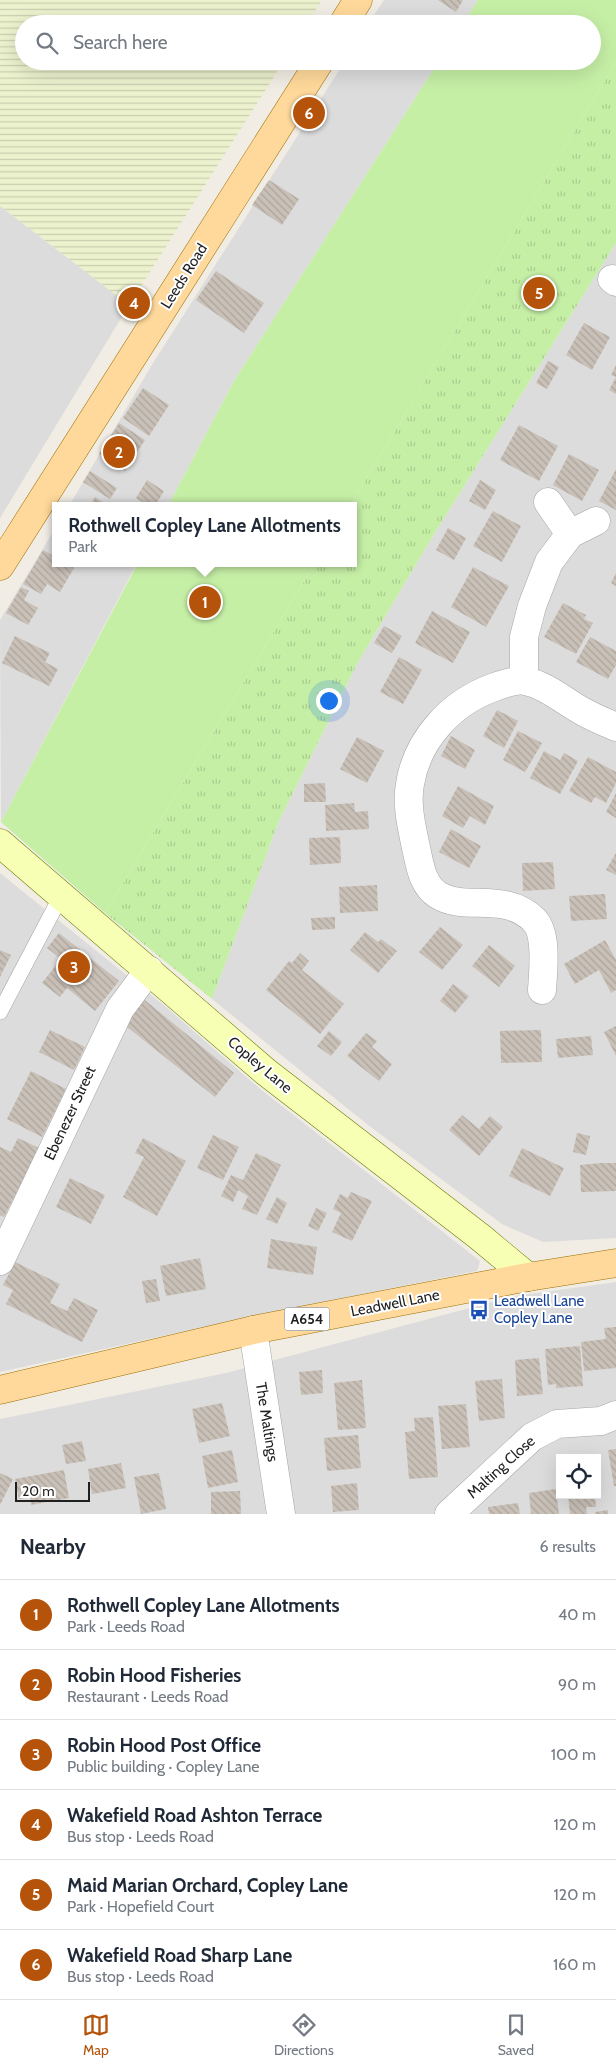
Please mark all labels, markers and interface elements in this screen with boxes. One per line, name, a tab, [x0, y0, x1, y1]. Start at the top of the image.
search box	[15, 15, 601, 70]
icon: search	[33, 29, 61, 57]
text: Search here	[73, 31, 167, 54]
pin: 6	[293, 94, 325, 132]
street label: Leeds Road	[157, 240, 211, 312]
pin: 5	[523, 274, 555, 312]
pin: 4	[118, 284, 150, 322]
pin: 2	[103, 433, 135, 471]
popup	[52, 502, 357, 567]
text: Rothwell Copley Lane Allotments	[68, 514, 341, 537]
text: Park	[68, 537, 97, 556]
pin: 1	[189, 583, 221, 621]
your location	[316, 688, 342, 714]
pin: 3	[58, 948, 90, 986]
street label: Copley Lane	[224, 1033, 296, 1097]
street label: Ebenezer Street	[40, 1063, 100, 1163]
street label: Leadwell Lane	[349, 1285, 441, 1320]
place label: Leadwell Lane Copley Lane	[494, 1292, 585, 1327]
bus stop icon: Leadwell Lane Copley Lane	[468, 1299, 490, 1321]
road number: A654	[284, 1308, 330, 1330]
street label: The Maltings	[252, 1381, 282, 1463]
street label: Malting Close	[463, 1432, 539, 1502]
map controls	[556, 1454, 601, 1499]
button: locate	[556, 1454, 601, 1499]
scale bar	[15, 1479, 90, 1502]
text: 20 m	[22, 1482, 55, 1500]
text: Nearby	[20, 1534, 86, 1559]
text: 6 results	[540, 1537, 596, 1556]
text: Rothwell Copley Lane Allotments	[67, 1594, 340, 1617]
text: 1	[33, 1605, 39, 1624]
text: 40 m	[558, 1605, 596, 1624]
text: Park · Leeds Road	[67, 1617, 185, 1636]
text: Robin Hood Fisheries	[67, 1664, 241, 1687]
text: 2	[32, 1675, 40, 1694]
text: 90 m	[558, 1675, 596, 1694]
text: Restaurant · Leeds Road	[67, 1687, 229, 1706]
text: Robin Hood Post Office	[67, 1734, 261, 1757]
text: 3	[32, 1745, 40, 1764]
text: 100 m	[551, 1745, 596, 1764]
text: Public building · Copley Lane	[67, 1757, 260, 1776]
text: Wakefield Road Ashton Terrace	[67, 1804, 322, 1827]
text: 4	[31, 1815, 41, 1834]
text: 120 m	[554, 1815, 596, 1834]
text: Bus stop · Leeds Road	[67, 1827, 214, 1846]
text: Maid Marian Orchard, Copley Lane	[67, 1874, 348, 1897]
text: 5	[32, 1885, 40, 1904]
text: 120 m	[554, 1885, 596, 1904]
text: Park · Hopefield Court	[67, 1897, 214, 1916]
text: Wakefield Road Sharp Lane	[67, 1944, 292, 1967]
text: 6	[32, 1955, 41, 1974]
text: 160 m	[553, 1955, 596, 1974]
text: Bus stop · Leeds Road	[67, 1967, 214, 1986]
tab: Map	[82, 2011, 110, 2059]
tab: Directions	[274, 2011, 334, 2059]
tab: Saved	[498, 2011, 534, 2059]

